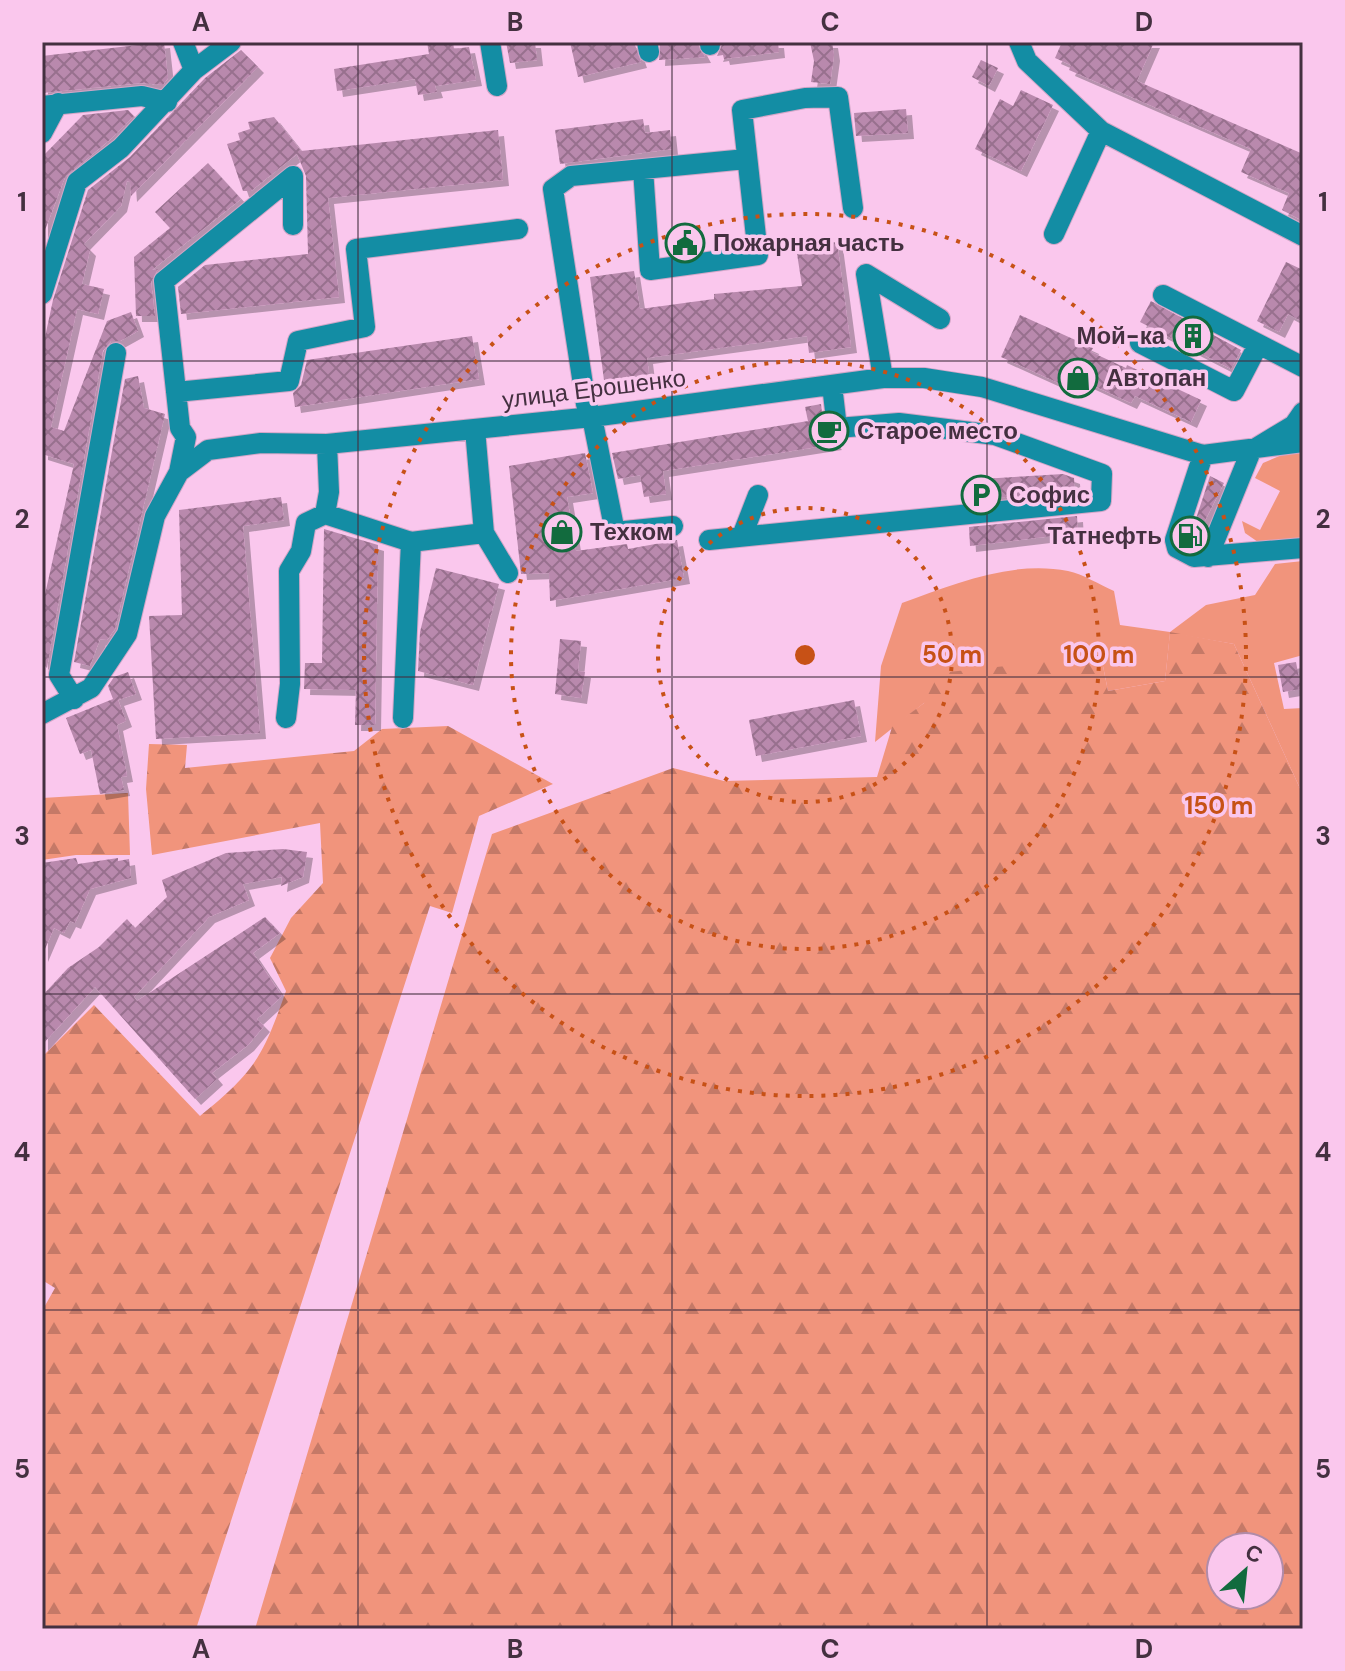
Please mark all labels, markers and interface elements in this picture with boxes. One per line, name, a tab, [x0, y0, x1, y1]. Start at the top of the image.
text: A	[192, 5, 210, 39]
text: B	[507, 5, 523, 39]
text: C	[820, 5, 840, 39]
text: D	[1135, 5, 1153, 39]
text: 1	[17, 185, 27, 219]
text: 1	[1318, 185, 1328, 219]
public building icon: Пожарная часть	[664, 222, 706, 264]
place label: Пожарная часть	[713, 227, 905, 258]
building icon: Мой-ка	[1172, 315, 1214, 357]
place label: Мой-ка	[1076, 320, 1166, 351]
shop icon: Автопан	[1057, 357, 1099, 399]
street label: улица Ерошенко	[500, 362, 688, 415]
place label: Автопан	[1106, 362, 1206, 393]
cafe icon: Старое место	[808, 410, 850, 452]
place label: Старое место	[857, 415, 1018, 446]
parking icon: Софис	[960, 474, 1002, 516]
place label: Софис	[1009, 479, 1090, 510]
text: 2	[14, 502, 30, 536]
text: 2	[1315, 502, 1331, 536]
shop icon: Техком	[541, 511, 583, 553]
fuel station icon: Татнефть	[1169, 515, 1211, 557]
place label: Техком	[590, 516, 674, 547]
place label: Татнефть	[1048, 520, 1162, 551]
text: 50 m	[922, 639, 982, 670]
text: 100 m	[1064, 639, 1134, 670]
centre of rings	[791, 641, 819, 669]
text: 150 m	[1185, 790, 1253, 821]
text: 3	[14, 819, 30, 853]
text: 3	[1315, 819, 1331, 853]
text: 4	[14, 1135, 30, 1169]
text: 4	[1315, 1135, 1331, 1169]
text: 5	[14, 1452, 30, 1486]
text: 5	[1315, 1452, 1331, 1486]
north arrow	[1205, 1531, 1285, 1611]
text: С	[1240, 1537, 1268, 1570]
text: A	[192, 1632, 210, 1666]
text: B	[507, 1632, 523, 1666]
text: C	[820, 1632, 840, 1666]
text: D	[1135, 1632, 1153, 1666]

